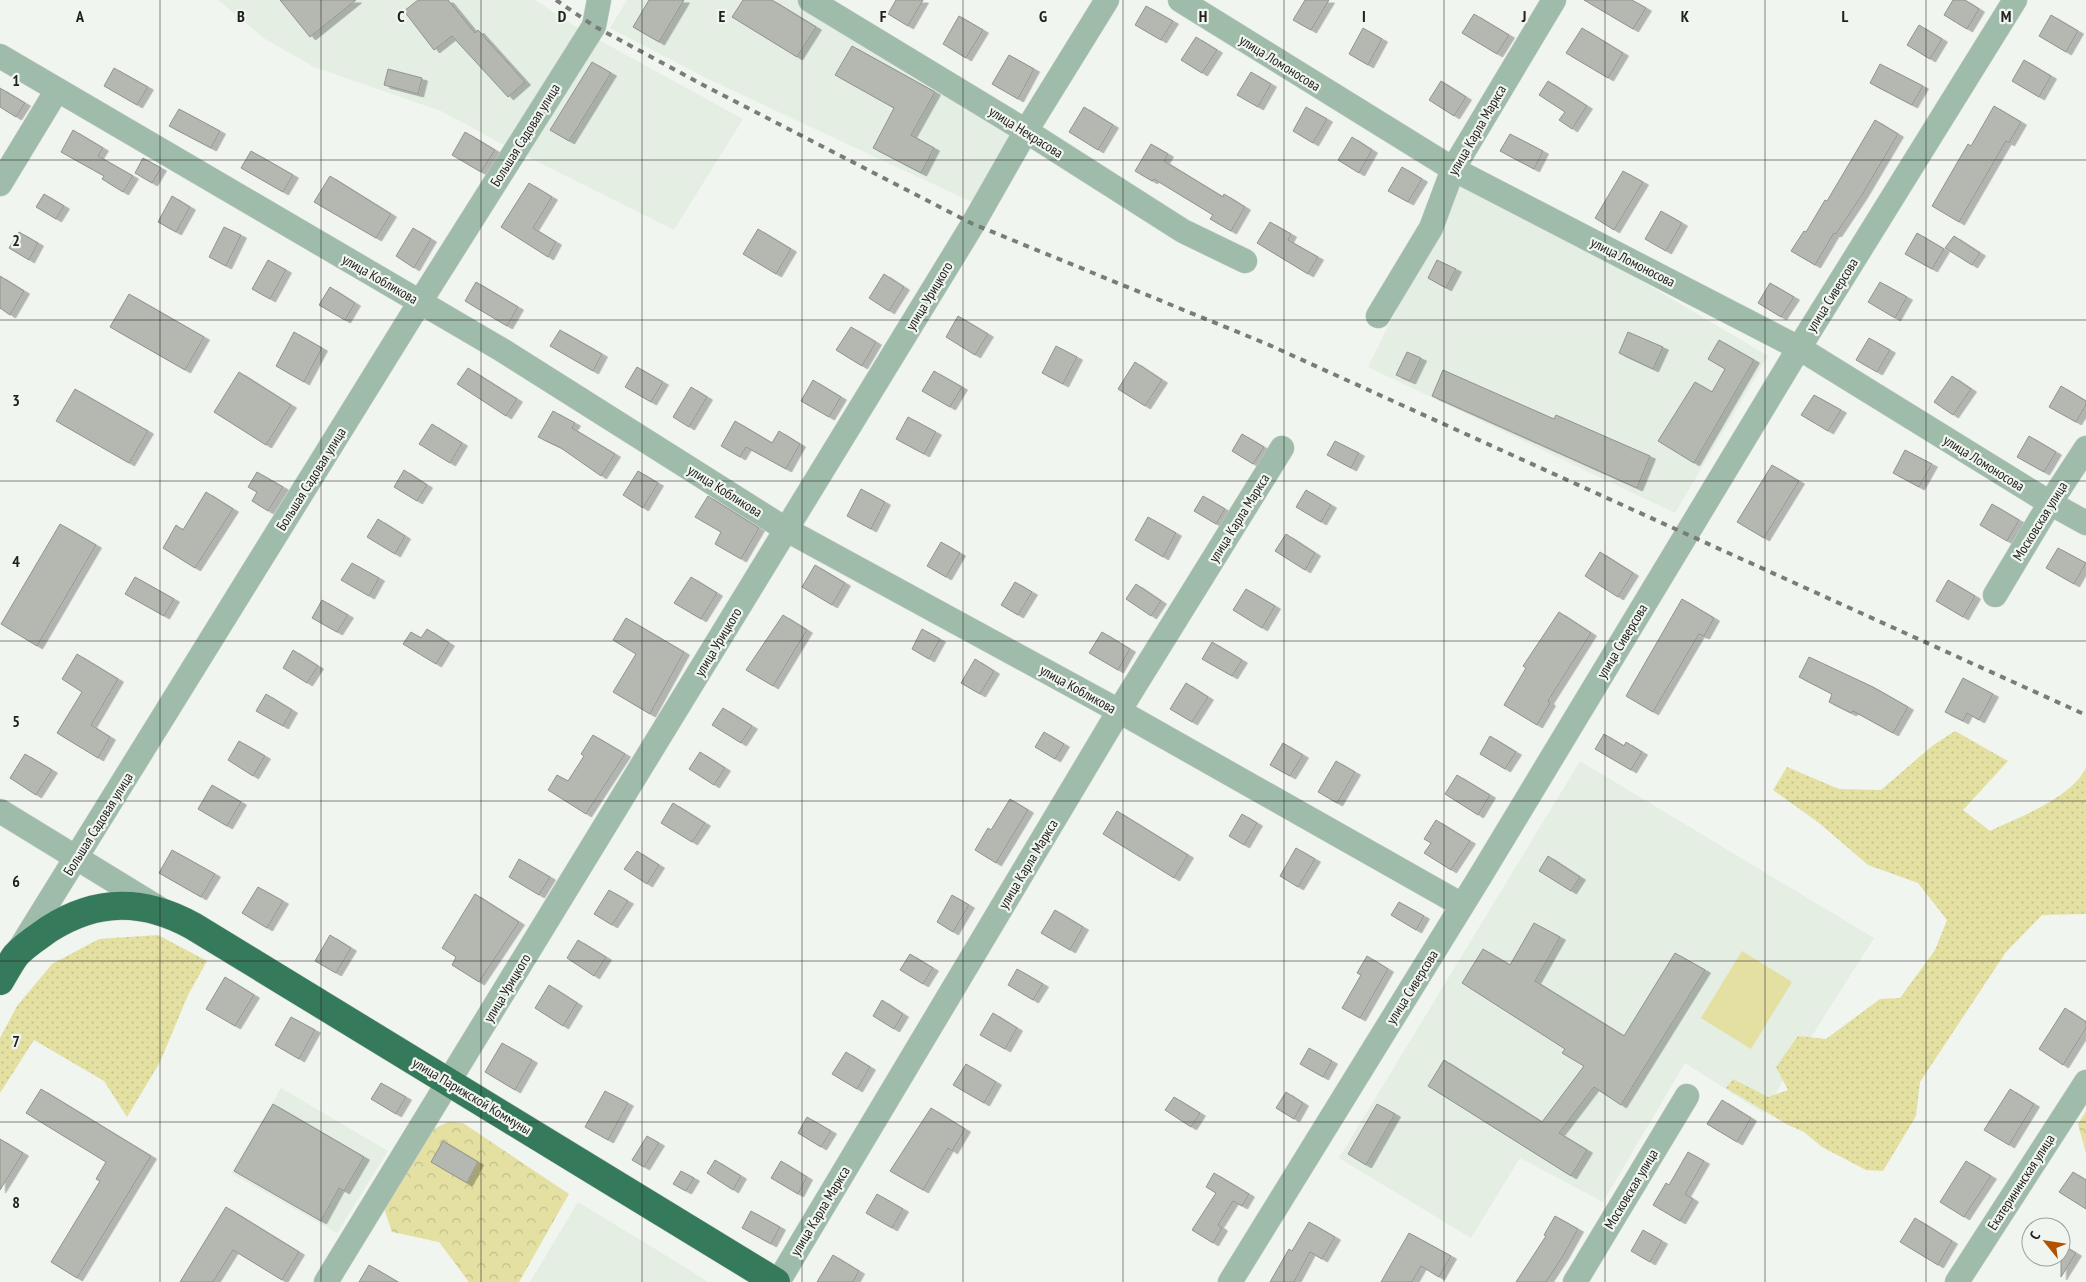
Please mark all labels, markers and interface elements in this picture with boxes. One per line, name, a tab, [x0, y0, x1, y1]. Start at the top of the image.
text: A	[75, 6, 85, 26]
text: B	[237, 6, 245, 26]
text: C	[397, 6, 405, 26]
text: D	[558, 6, 567, 26]
text: E	[719, 6, 726, 26]
text: F	[880, 6, 887, 26]
text: G	[1039, 6, 1047, 26]
text: H	[1199, 6, 1207, 26]
text: I	[1362, 6, 1366, 26]
text: J	[1521, 6, 1526, 26]
text: K	[1681, 6, 1690, 26]
text: L	[1842, 6, 1849, 26]
text: M	[2001, 6, 2011, 26]
street label: улица Ломоносова	[1236, 31, 1324, 95]
text: 1	[12, 70, 20, 90]
street label: Большая Садовая улица	[486, 80, 564, 190]
street label: улица Карла Маркса	[1444, 82, 1510, 178]
street label: улица Некрасова	[986, 102, 1066, 162]
text: 2	[12, 230, 20, 250]
street label: улица Ломоносова	[1588, 233, 1678, 291]
street label: улица Кобликова	[339, 250, 421, 308]
street label: улица Сиверсова	[1802, 255, 1862, 335]
street label: улица Урицкого	[901, 258, 957, 334]
text: 3	[12, 390, 20, 410]
street label: Большая Садовая улица	[272, 424, 350, 534]
street label: улица Ломоносова	[1940, 431, 2028, 495]
street label: улица Кобликова	[684, 461, 766, 521]
street label: улица Карла Маркса	[1205, 470, 1273, 566]
street label: Московская улица	[2009, 478, 2071, 564]
text: 4	[12, 551, 20, 571]
street label: улица Сиверсова	[1593, 600, 1651, 682]
street label: улица Урицкого	[690, 604, 746, 680]
street label: улица Кобликова	[1037, 661, 1119, 717]
text: 5	[12, 711, 20, 731]
street label: Большая Садовая улица	[59, 769, 137, 879]
street label: улица Карла Маркса	[994, 816, 1062, 912]
text: 6	[12, 871, 20, 891]
street label: улица Сиверсова	[1382, 947, 1442, 1027]
street label: улица Урицкого	[479, 950, 535, 1026]
text: 7	[12, 1031, 20, 1051]
street label: улица Парижской Коммуны	[409, 1053, 535, 1139]
street label: Екатерининская улица	[1983, 1131, 2059, 1233]
street label: Московская улица	[1600, 1146, 1662, 1232]
street label: улица Карла Маркса	[786, 1163, 854, 1259]
text: 8	[12, 1192, 20, 1212]
north arrow	[2021, 1217, 2071, 1267]
text: С	[2025, 1228, 2044, 1243]

